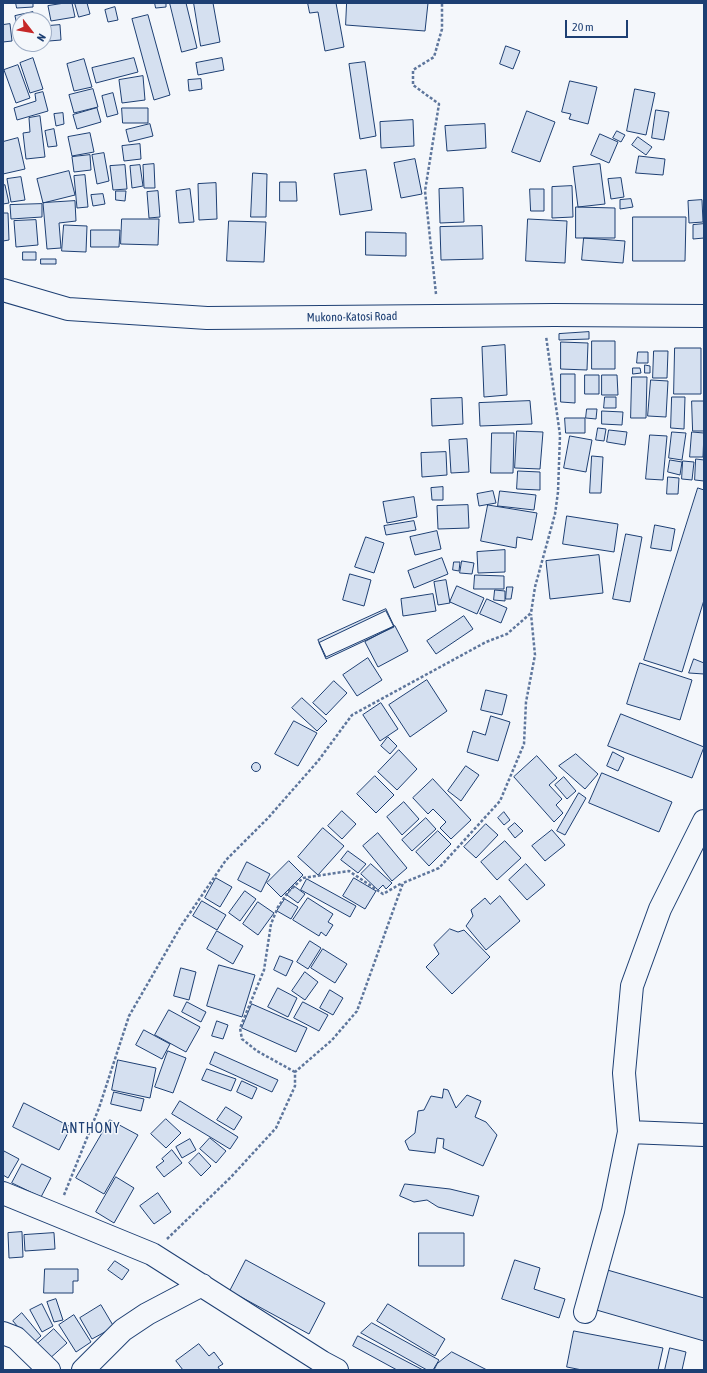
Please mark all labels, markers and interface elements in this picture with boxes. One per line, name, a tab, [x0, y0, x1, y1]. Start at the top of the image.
north arrow	[12, 12, 52, 52]
scale bar	[567, 12, 630, 38]
text: 20 m	[572, 20, 594, 34]
text: N	[35, 32, 48, 44]
street label: Mukono-Katosi Road	[307, 309, 397, 325]
district label: ANTHONY	[61, 1121, 121, 1137]

